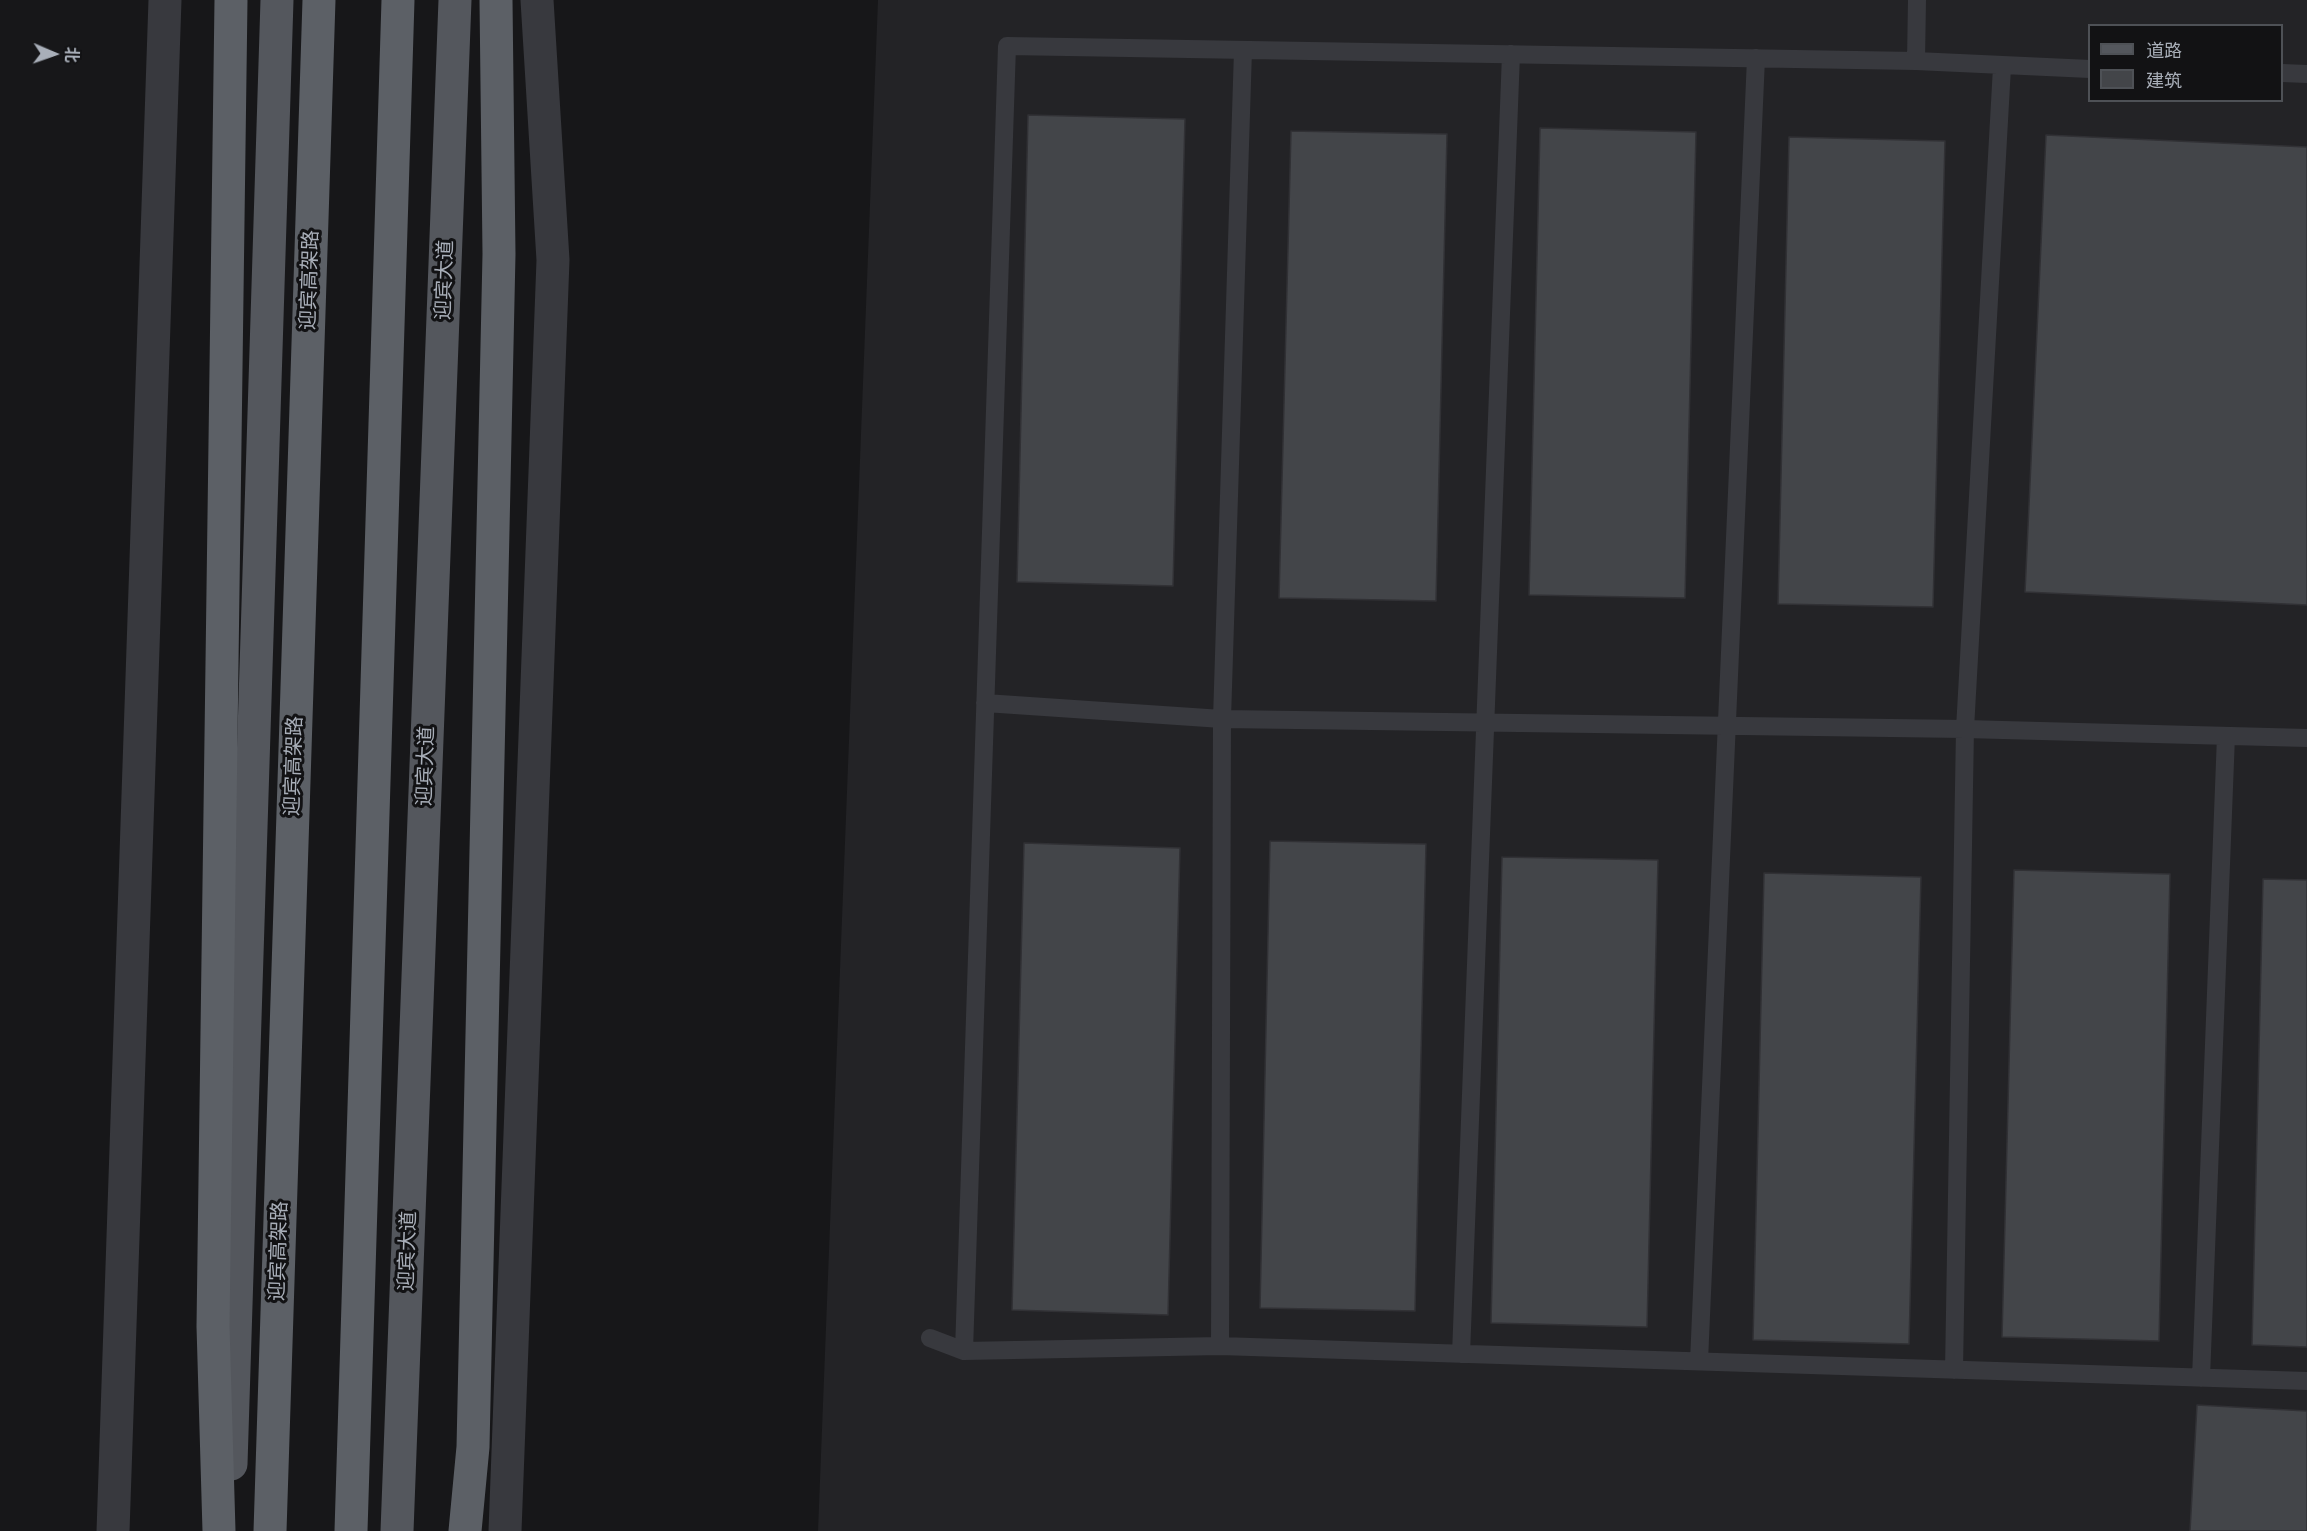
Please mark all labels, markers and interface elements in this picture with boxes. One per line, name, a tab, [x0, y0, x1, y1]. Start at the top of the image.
north arrow	[24, 24, 84, 84]
legend	[2088, 24, 2283, 102]
text: 道路	[2146, 39, 2182, 62]
text: 北	[62, 46, 82, 63]
text: 建筑	[2146, 69, 2182, 92]
street label: 迎宾高架路	[296, 230, 324, 330]
street label: 迎宾大道	[432, 240, 458, 320]
street label: 迎宾高架路	[280, 716, 308, 816]
street label: 迎宾大道	[413, 726, 439, 806]
street label: 迎宾高架路	[265, 1201, 293, 1301]
street label: 迎宾大道	[395, 1211, 421, 1291]

